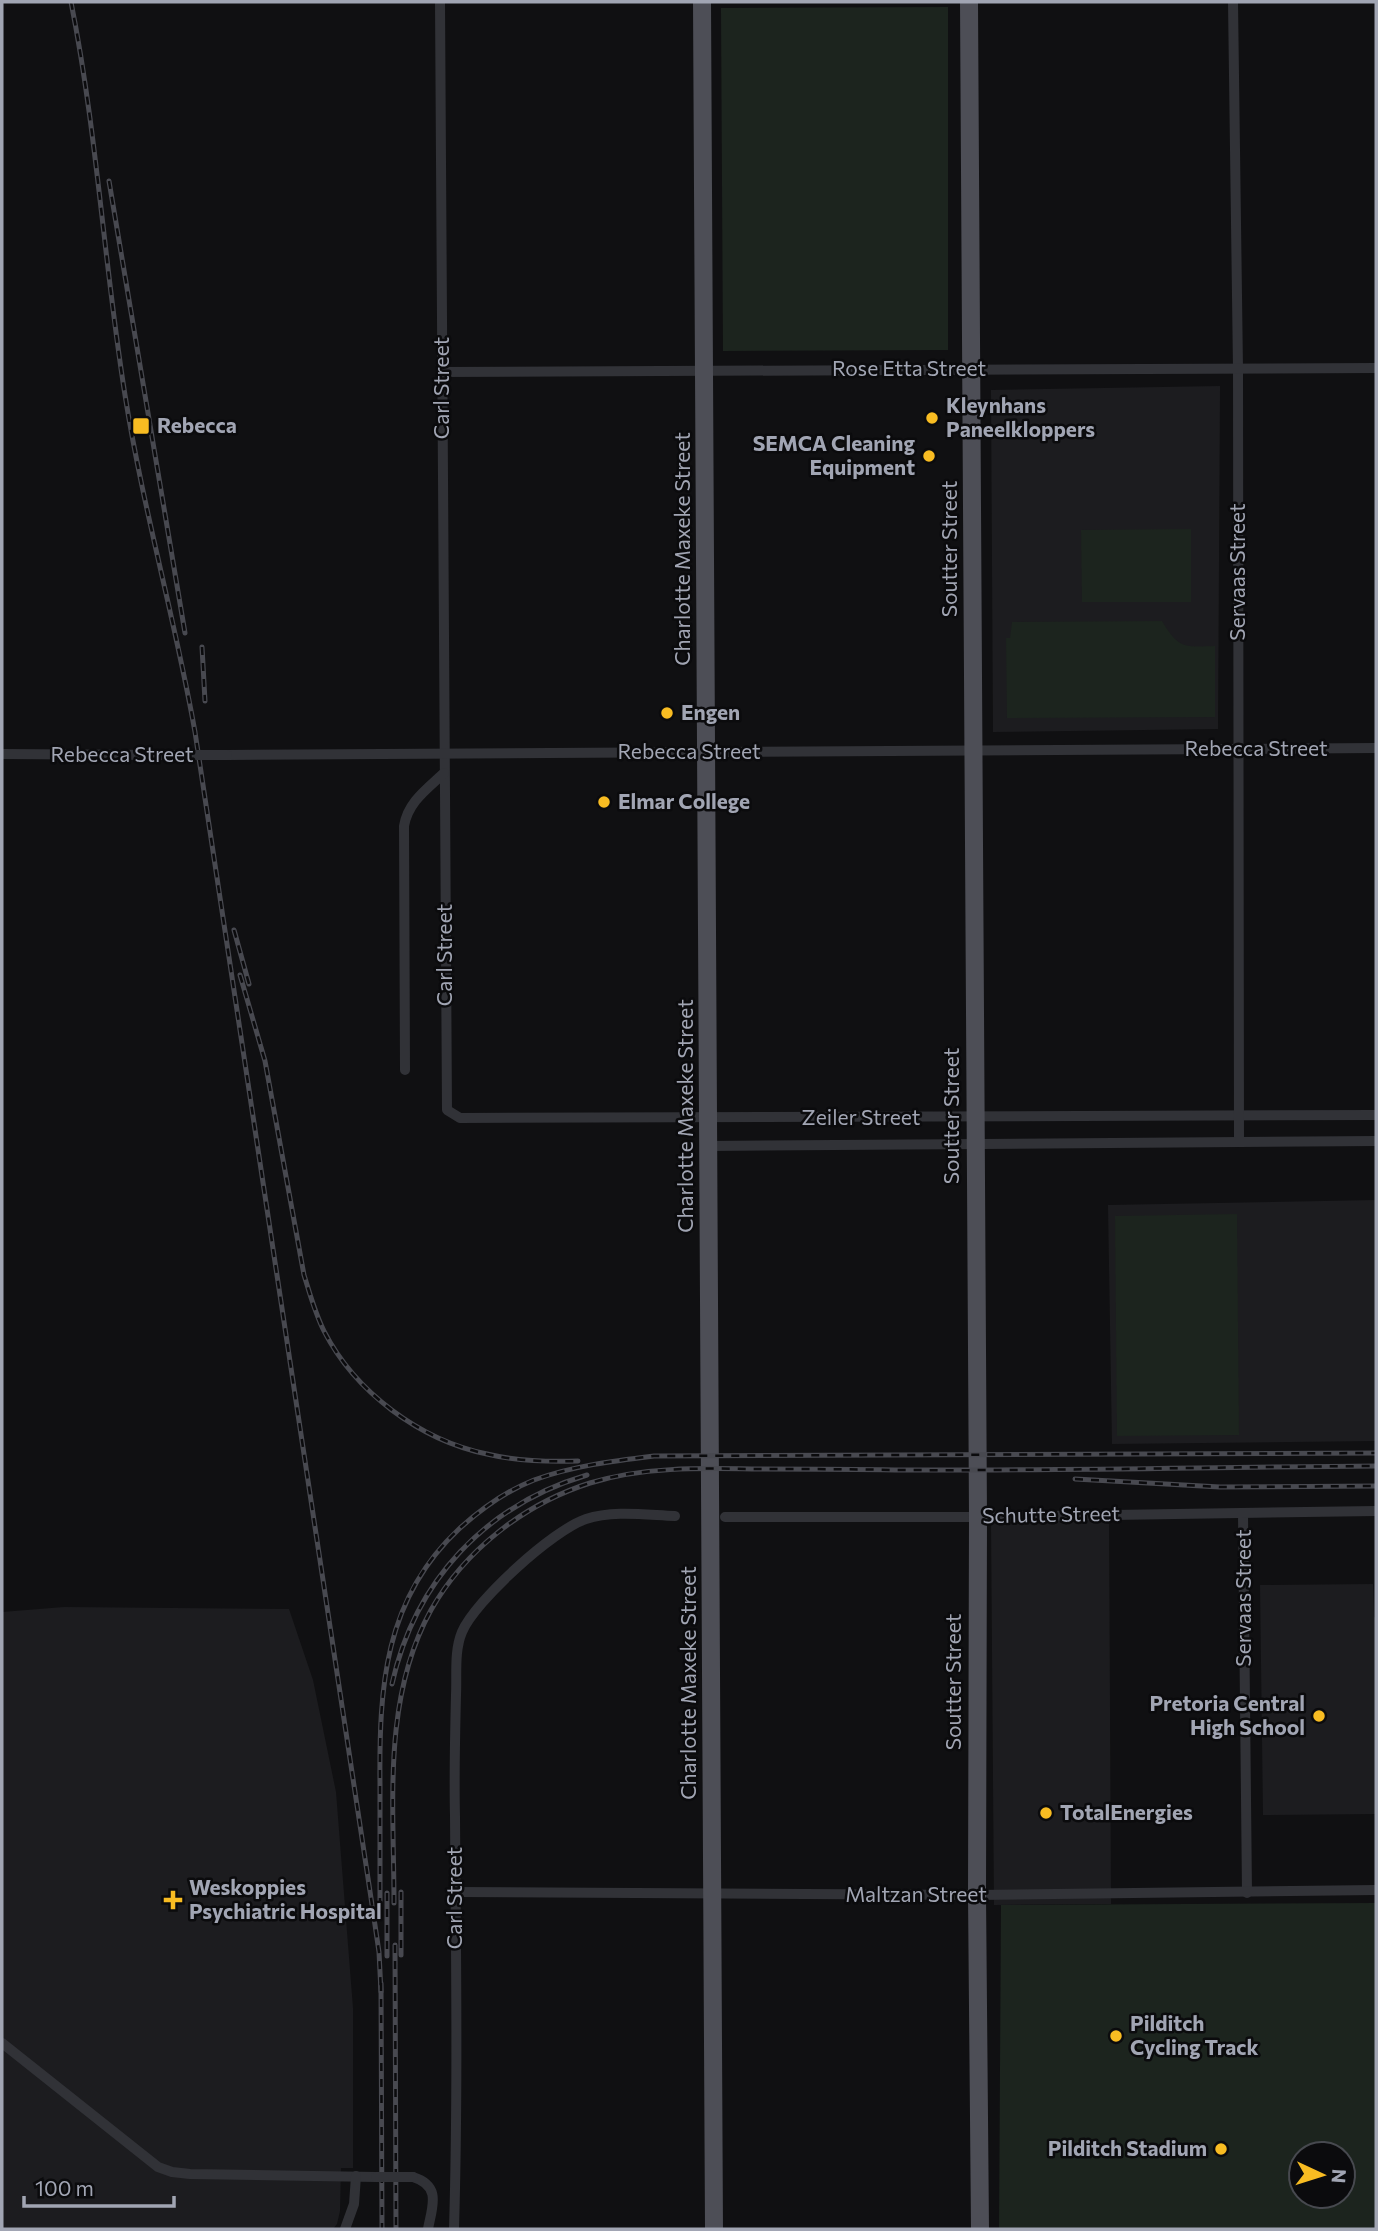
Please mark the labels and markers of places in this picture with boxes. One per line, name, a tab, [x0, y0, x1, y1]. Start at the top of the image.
place label: Kleynhans Paneelkloppers	[946, 392, 1095, 441]
marker: Kleynhans Paneelkloppers	[924, 410, 940, 426]
place label: Rebecca	[157, 412, 237, 437]
marker: Rebecca	[131, 416, 151, 436]
place label: SEMCA Cleaning Equipment	[753, 430, 915, 479]
marker: SEMCA Cleaning Equipment	[921, 448, 937, 464]
place label: Engen	[681, 699, 740, 724]
marker: Engen	[659, 705, 675, 721]
place label: Elmar College	[618, 788, 750, 813]
marker: Elmar College	[596, 794, 612, 810]
place label: Pretoria Central High School	[1149, 1690, 1305, 1739]
marker: Pretoria Central High School	[1311, 1708, 1327, 1724]
place label: TotalEnergies	[1060, 1799, 1193, 1824]
marker: TotalEnergies	[1038, 1805, 1054, 1821]
place label: Weskoppies Psychiatric Hospital	[189, 1874, 382, 1923]
marker: Weskoppies Psychiatric Hospital	[163, 1890, 183, 1910]
place label: Pilditch Cycling Track	[1130, 2010, 1258, 2059]
marker: Pilditch Cycling Track	[1108, 2028, 1124, 2044]
place label: Pilditch Stadium	[1048, 2135, 1207, 2160]
marker: Pilditch Stadium	[1213, 2141, 1229, 2157]

